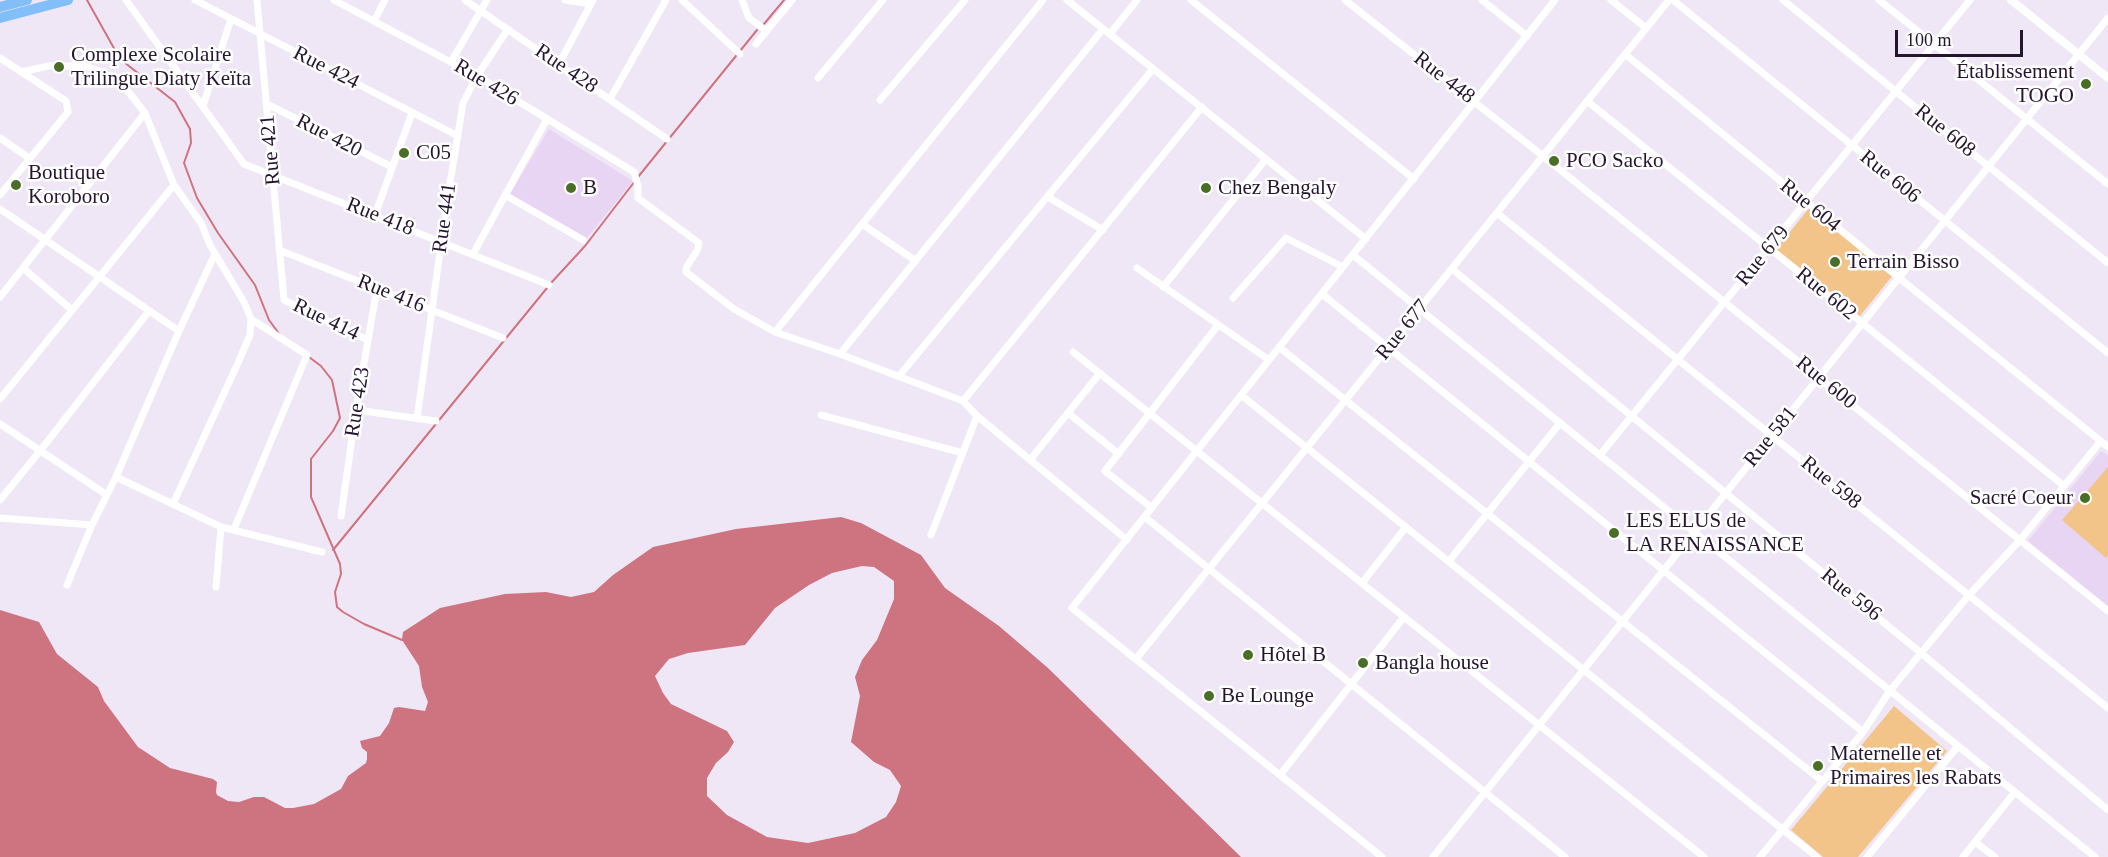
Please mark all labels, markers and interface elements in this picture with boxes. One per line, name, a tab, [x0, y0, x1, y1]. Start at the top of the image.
scale bar	[1898, 18, 2026, 56]
text: 100 m	[1906, 30, 1952, 50]
street label: Rue 428	[530, 39, 602, 99]
street label: Rue 424	[289, 41, 363, 95]
place label: Complexe Scolaire Trilingue Diaty Keïta	[71, 42, 251, 92]
street label: Rue 448	[1408, 46, 1480, 110]
street label: Rue 426	[449, 54, 523, 112]
place label: Établissement TOGO	[1956, 59, 2074, 109]
marker: Complexe Scolaire Trilingue Diaty Keïta	[52, 60, 66, 74]
marker: Établissement TOGO	[2079, 77, 2093, 91]
street label: Rue 608	[1910, 99, 1980, 163]
street label: Rue 420	[292, 109, 366, 163]
street label: Rue 421	[255, 114, 287, 186]
place label: C05	[416, 140, 451, 166]
street label: Rue 606	[1855, 145, 1925, 209]
marker: C05	[397, 146, 411, 160]
place label: PCO Sacko	[1566, 148, 1663, 174]
marker: PCO Sacko	[1547, 154, 1561, 168]
place label: Boutique Koroboro	[28, 160, 110, 210]
street label: Rue 604	[1775, 174, 1845, 238]
place label: B	[583, 175, 597, 201]
place label: Chez Bengaly	[1218, 175, 1336, 201]
marker: Boutique Koroboro	[9, 178, 23, 192]
street label: Rue 441	[428, 181, 462, 255]
marker: B	[564, 181, 578, 195]
marker: Chez Bengaly	[1199, 181, 1213, 195]
street label: Rue 418	[343, 192, 417, 242]
street label: Rue 679	[1731, 221, 1795, 291]
place label: Terrain Bisso	[1847, 249, 1959, 275]
marker: Terrain Bisso	[1828, 255, 1842, 269]
street label: Rue 602	[1791, 262, 1861, 326]
street label: Rue 416	[354, 269, 428, 319]
street label: Rue 414	[289, 293, 363, 347]
street label: Rue 677	[1371, 295, 1435, 365]
street label: Rue 600	[1791, 351, 1861, 415]
street label: Rue 423	[340, 365, 376, 439]
street label: Rue 581	[1739, 402, 1803, 472]
street label: Rue 598	[1796, 451, 1866, 515]
place label: Sacré Coeur	[1970, 485, 2073, 511]
marker: Sacré Coeur	[2078, 491, 2092, 505]
place label: LES ELUS de LA RENAISSANCE	[1626, 508, 1804, 558]
marker: LES ELUS de LA RENAISSANCE	[1607, 526, 1621, 540]
street label: Rue 596	[1816, 563, 1886, 627]
place label: Hôtel B	[1260, 642, 1326, 668]
marker: Hôtel B	[1241, 648, 1255, 662]
place label: Bangla house	[1375, 650, 1489, 676]
marker: Bangla house	[1356, 656, 1370, 670]
place label: Be Lounge	[1221, 683, 1314, 709]
marker: Be Lounge	[1202, 689, 1216, 703]
place label: Maternelle et Primaires les Rabats	[1830, 741, 2001, 791]
marker: Maternelle et Primaires les Rabats	[1811, 759, 1825, 773]

